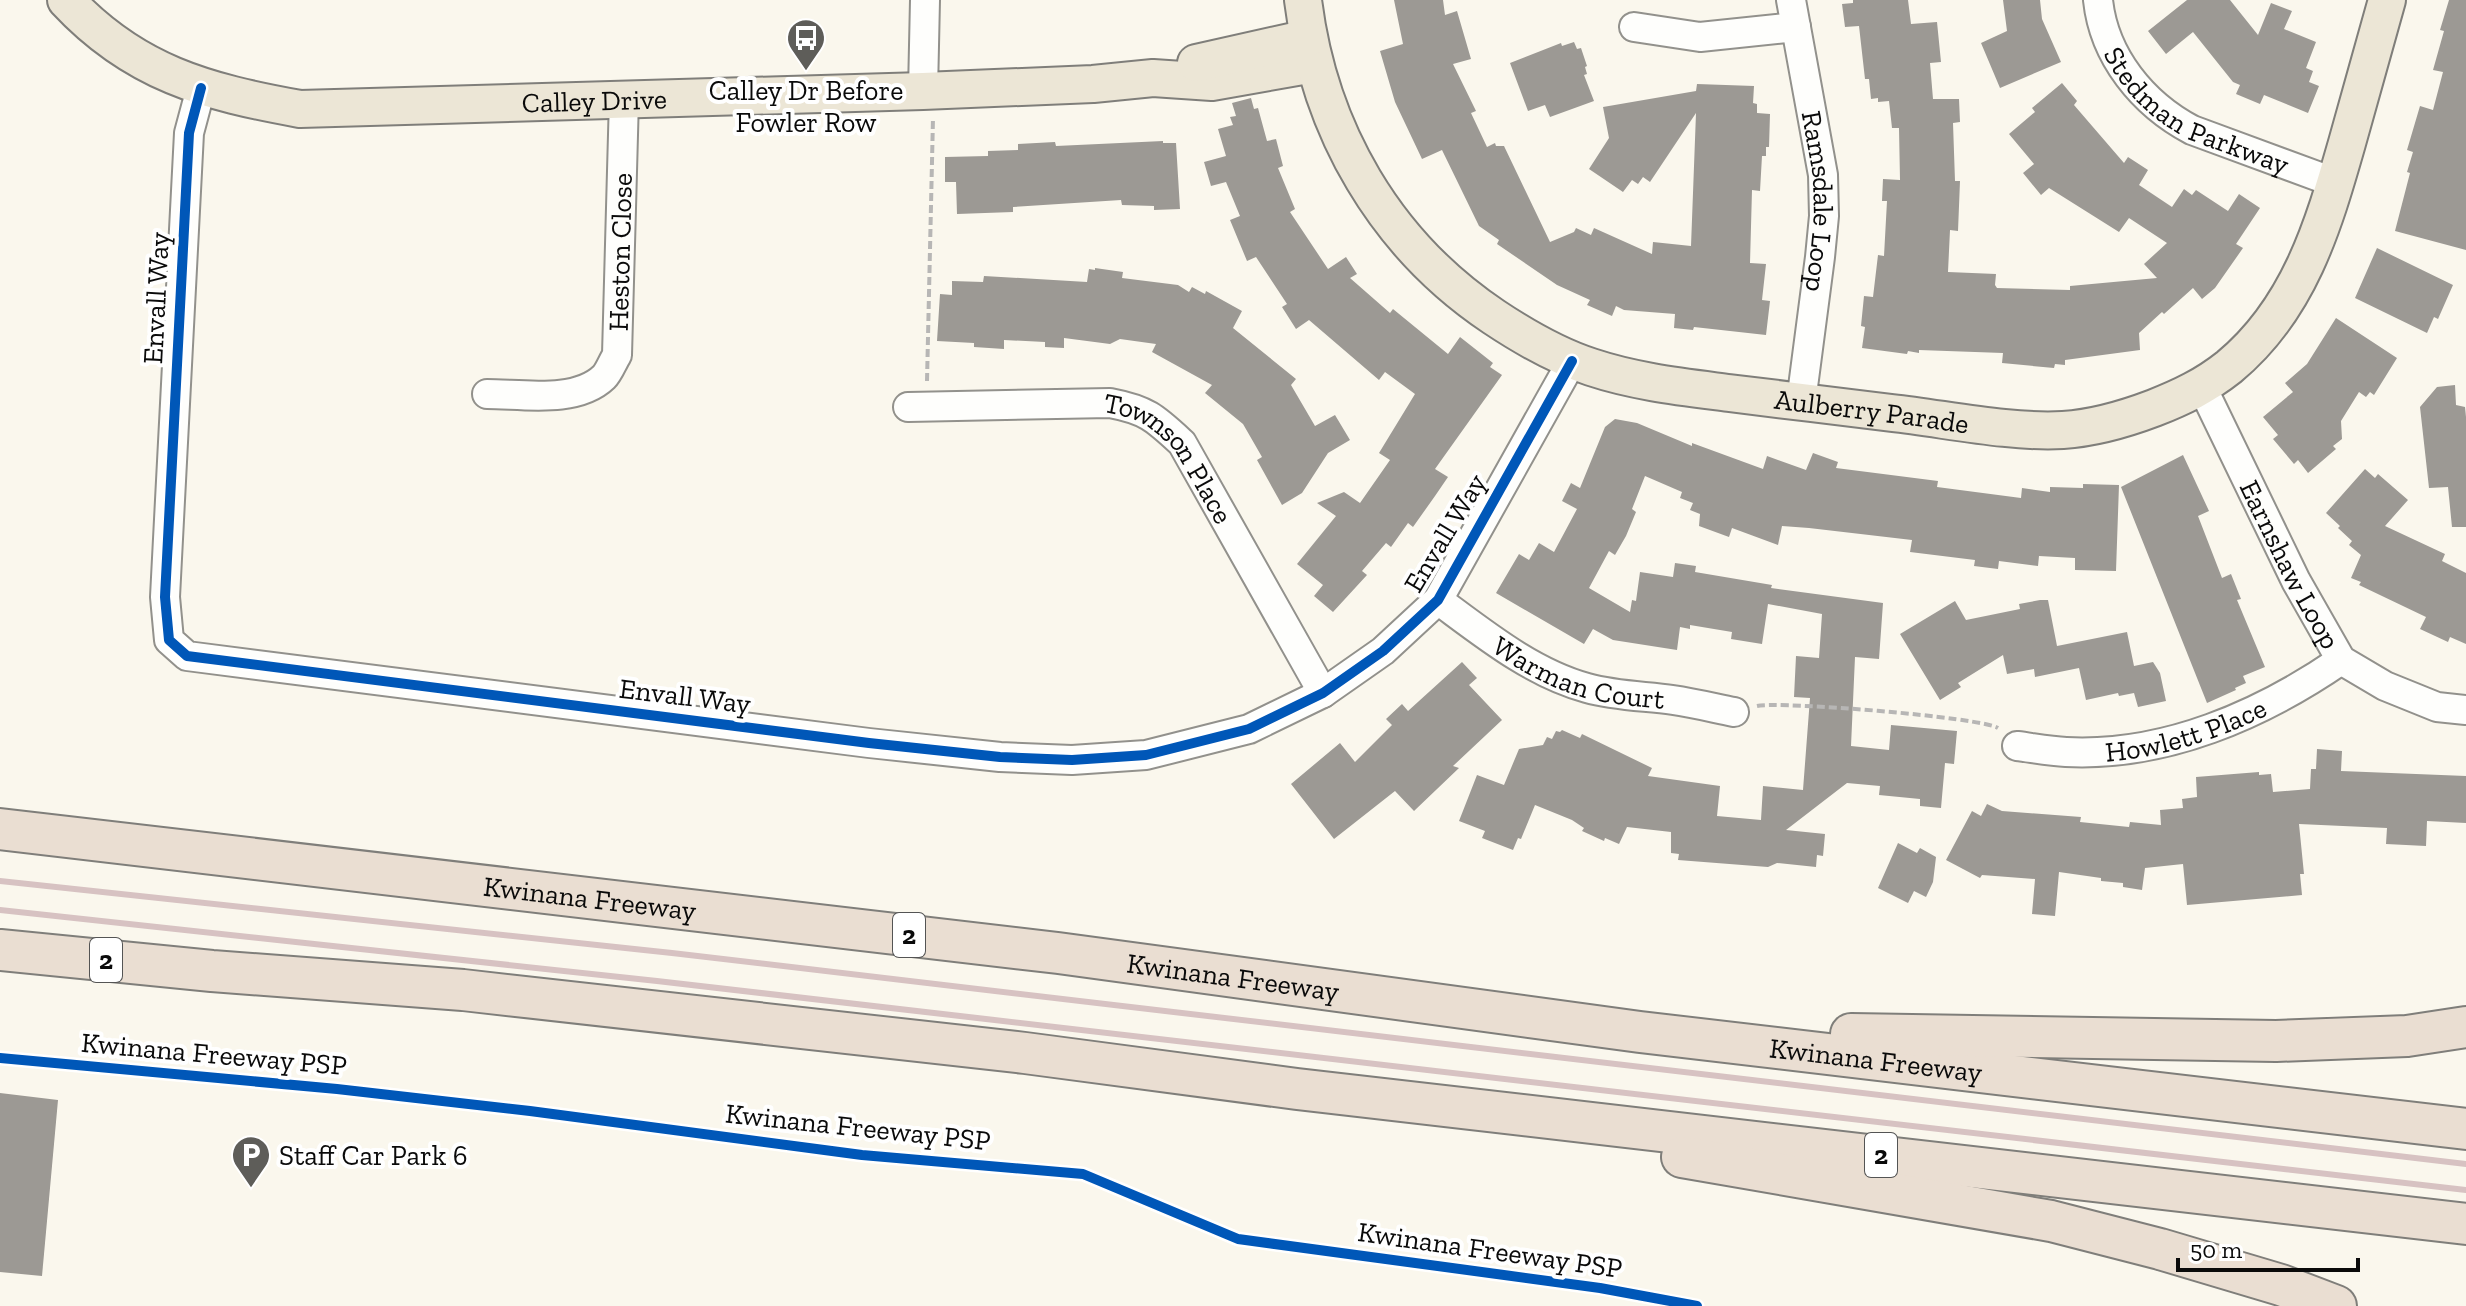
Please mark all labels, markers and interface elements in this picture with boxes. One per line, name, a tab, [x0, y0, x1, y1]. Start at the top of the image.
bus stop icon: Calley Dr Before Fowler Row	[785, 17, 827, 72]
street label: Stedman Parkway	[2097, 41, 2294, 181]
place label: Calley Dr Before Fowler Row	[709, 74, 903, 139]
street label: Calley Drive	[521, 82, 667, 119]
street label: Ramsdale Loop	[1795, 108, 1841, 294]
street label: Heston Close	[601, 172, 638, 332]
street label: Envall Way	[136, 230, 176, 365]
street label: Aulberry Parade	[1773, 382, 1971, 440]
street label: Townson Place	[1101, 386, 1240, 529]
street label: Envall Way	[1397, 467, 1494, 598]
street label: Earnshaw Loop	[2233, 475, 2348, 654]
street label: Warman Court	[1487, 629, 1667, 715]
street label: Envall Way	[617, 672, 753, 721]
street label: Howlett Place	[2104, 691, 2272, 768]
street label: Kwinana Freeway	[482, 869, 699, 927]
road number: 2	[893, 913, 925, 957]
road number: 2	[90, 938, 122, 982]
street label: Kwinana Freeway	[1125, 946, 1342, 1008]
street label: Kwinana Freeway PSP	[80, 1026, 348, 1082]
street label: Kwinana Freeway	[1768, 1031, 1985, 1089]
street label: Kwinana Freeway PSP	[724, 1097, 992, 1157]
road number: 2	[1865, 1133, 1897, 1177]
parking icon: Staff Car Park 6	[230, 1134, 272, 1189]
place label: Staff Car Park 6	[279, 1139, 468, 1172]
street label: Kwinana Freeway PSP	[1356, 1215, 1624, 1285]
scale bar	[2178, 1222, 2358, 1272]
text: 50 m	[2190, 1235, 2243, 1264]

